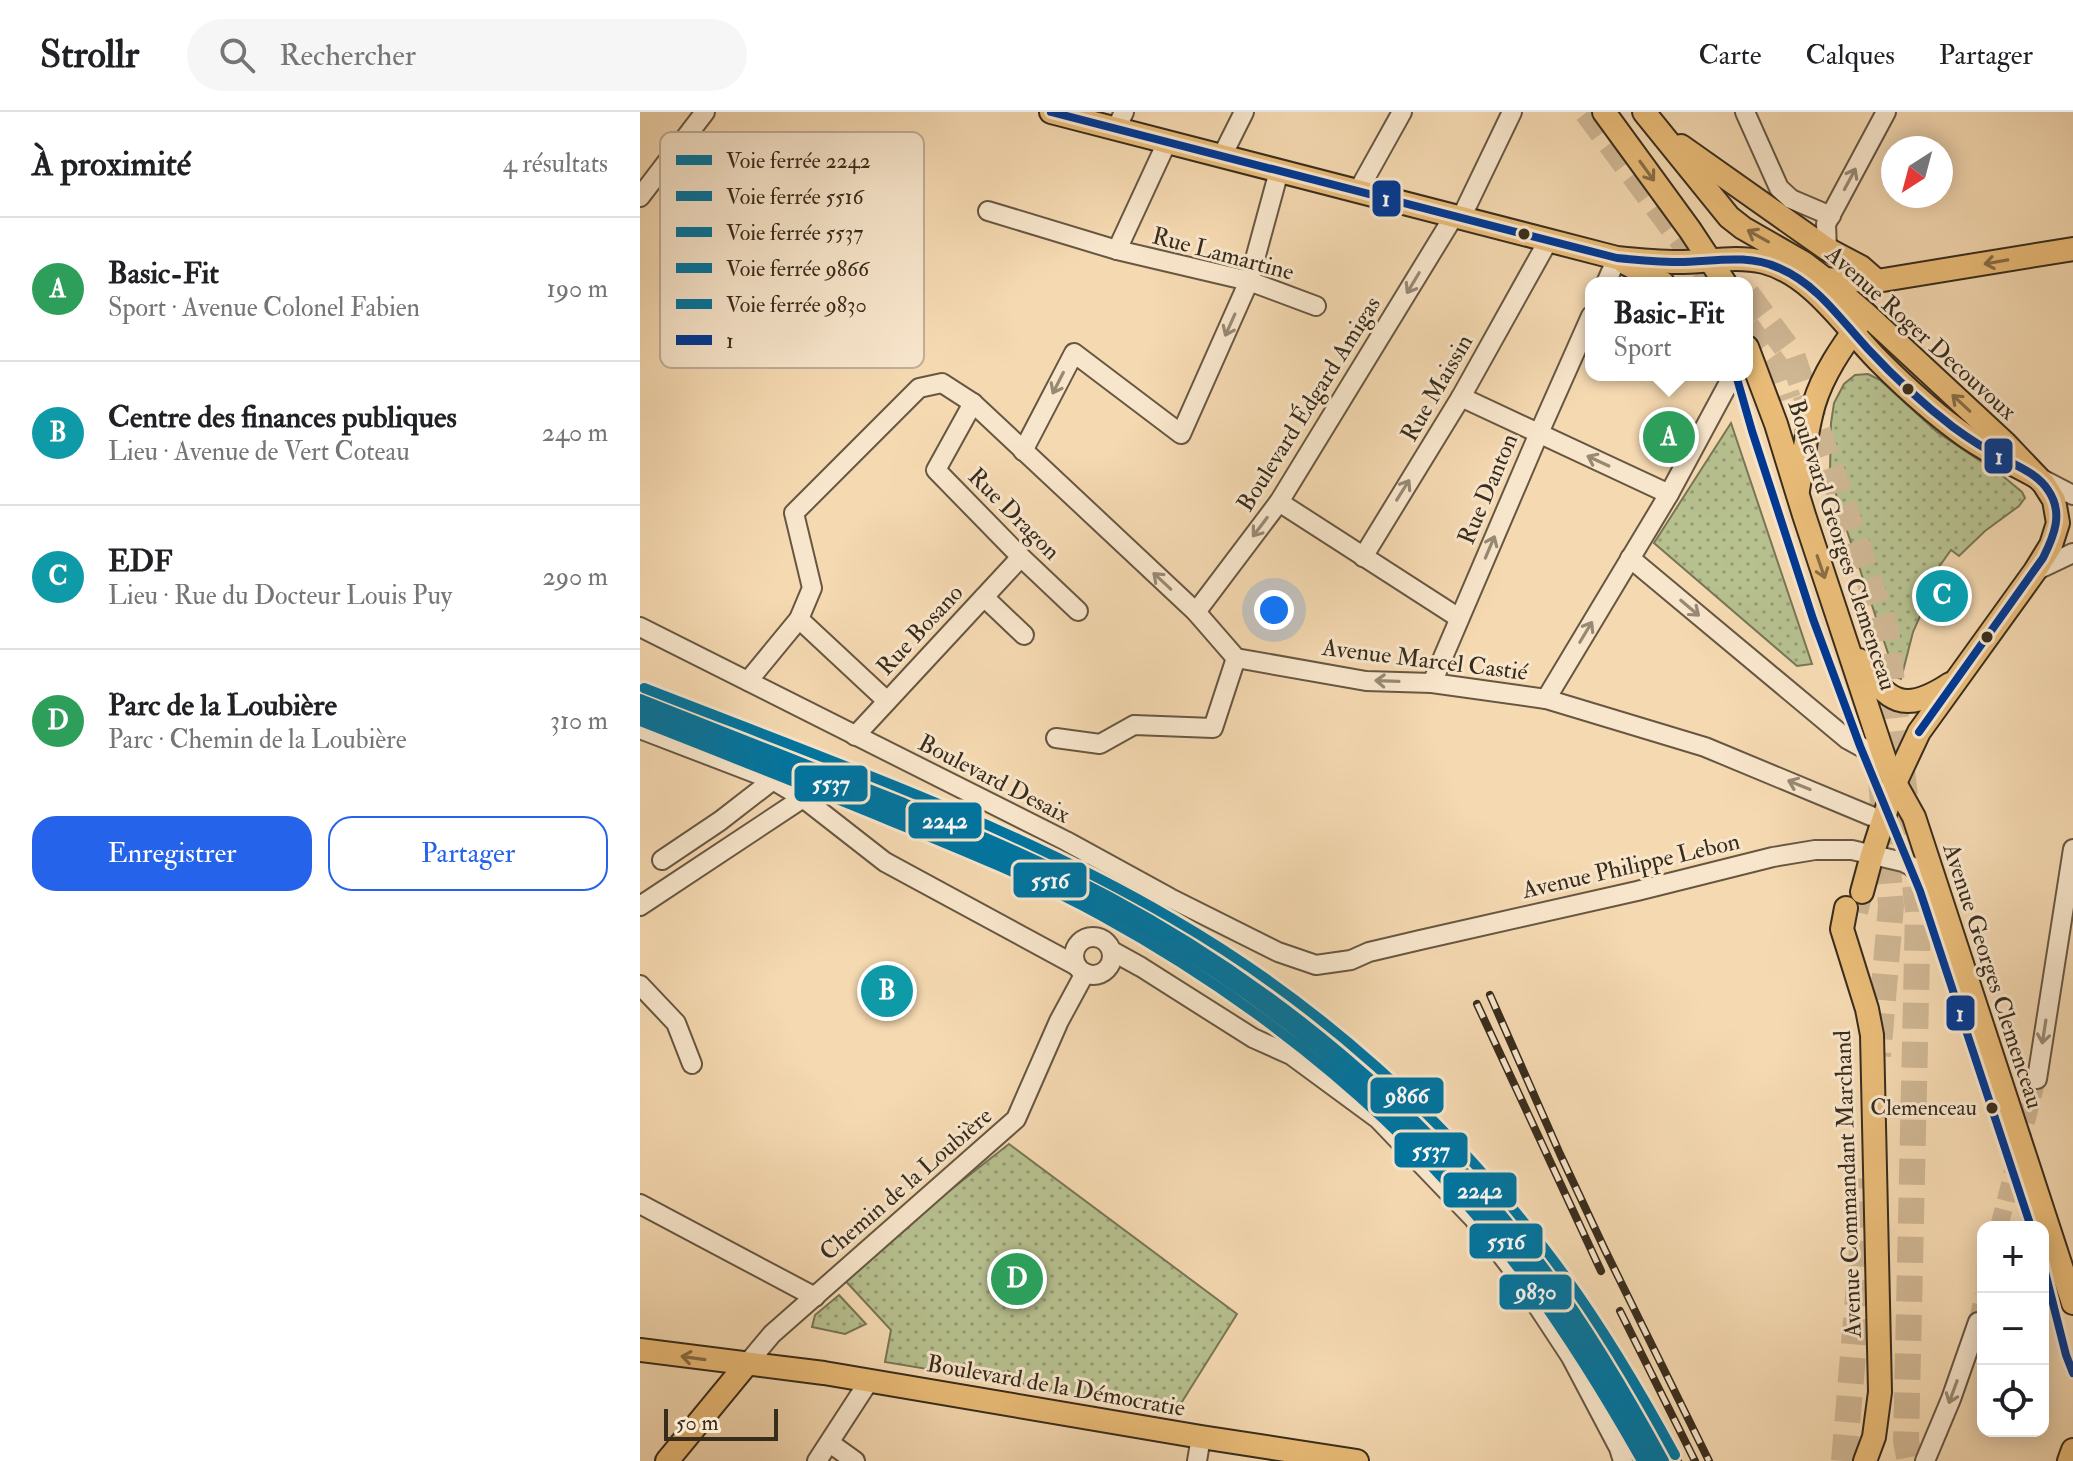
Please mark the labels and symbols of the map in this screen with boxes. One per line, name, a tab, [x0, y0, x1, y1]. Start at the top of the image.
legend	[660, 132, 924, 368]
north arrow	[1881, 136, 1953, 208]
text: Voie ferrée 2242	[726, 147, 871, 175]
one-way arrow	[1638, 160, 1655, 181]
one-way arrow	[1843, 168, 1858, 192]
line badge: 1	[1371, 179, 1402, 218]
text: Voie ferrée 5516	[726, 183, 865, 211]
text: 1	[1382, 185, 1390, 213]
text: Voie ferrée 5537	[726, 219, 863, 247]
street label: Rue Lamartine	[1149, 220, 1297, 288]
unlabelled marker	[1516, 226, 1532, 242]
one-way arrow	[1746, 228, 1770, 244]
street label: Avenue Roger Decouvoux	[1818, 238, 2023, 427]
text: Voie ferrée 9866	[726, 255, 871, 283]
one-way arrow	[1984, 255, 2009, 270]
one-way arrow	[1405, 271, 1421, 294]
street label: Boulevard Édgard Amigas	[1229, 290, 1388, 517]
text: Voie ferrée 9830	[726, 291, 867, 319]
one-way arrow	[1221, 312, 1236, 337]
text: 1	[726, 327, 734, 355]
street label: Rue Maissin	[1394, 329, 1480, 447]
one-way arrow	[1050, 370, 1066, 394]
unlabelled marker	[1900, 381, 1916, 397]
one-way arrow	[1951, 394, 1971, 412]
street label: Boulevard Georges Clemenceau	[1780, 396, 1904, 694]
pin: A	[1643, 407, 1695, 467]
street label: Rue Danton	[1451, 429, 1525, 549]
line badge: 1	[1983, 437, 2014, 475]
text: 1	[1995, 443, 2003, 471]
one-way arrow	[1587, 453, 1611, 468]
street label: Rue Dragon	[961, 461, 1067, 567]
one-way arrow	[1396, 479, 1412, 502]
one-way arrow	[1252, 516, 1269, 537]
one-way arrow	[1483, 535, 1498, 560]
one-way arrow	[1814, 555, 1829, 580]
pin: C	[1916, 566, 1968, 626]
one-way arrow	[1152, 571, 1172, 590]
street label: Rue Bosano	[870, 578, 970, 682]
your location	[1254, 590, 1294, 630]
one-way arrow	[1679, 599, 1700, 617]
one-way arrow	[1578, 621, 1594, 644]
unlabelled marker	[1979, 629, 1995, 645]
street label: Avenue Marcel Castié	[1319, 632, 1531, 688]
one-way arrow	[1374, 674, 1401, 689]
street label: Boulevard Desaix	[913, 727, 1075, 831]
line badge: 5537	[793, 764, 869, 803]
text: 5537	[812, 770, 851, 798]
one-way arrow	[1787, 777, 1812, 791]
line badge: 2242	[907, 801, 983, 840]
text: 2242	[922, 807, 968, 835]
street label: Avenue Philippe Lebon	[1518, 826, 1743, 906]
street label: Avenue Georges Clemenceau	[1935, 839, 2051, 1112]
line badge: 5516	[1012, 861, 1088, 899]
text: 5516	[1031, 867, 1071, 895]
pin: B	[861, 961, 913, 1021]
line badge: 1	[1945, 994, 1976, 1032]
text: 1	[1956, 1000, 1964, 1028]
one-way arrow	[2036, 1019, 2051, 1044]
street label: Avenue Commandant Marchand	[1827, 1029, 1869, 1339]
line badge: 9866	[1369, 1076, 1445, 1115]
text: 9866	[1383, 1082, 1431, 1110]
place label: Clemenceau	[1870, 1094, 1977, 1122]
street label: Chemin de la Loubière	[813, 1100, 999, 1268]
marker: Clemenceau	[1984, 1100, 2000, 1116]
line badge: 5537	[1393, 1131, 1469, 1169]
text: 5537	[1412, 1137, 1451, 1165]
line badge: 2242	[1442, 1171, 1518, 1209]
text: 2242	[1457, 1177, 1503, 1205]
line badge: 5516	[1468, 1222, 1544, 1260]
text: 5516	[1487, 1228, 1527, 1256]
pin: D	[991, 1249, 1043, 1309]
line badge: 9830	[1498, 1273, 1573, 1311]
text: 9830	[1513, 1278, 1557, 1306]
street label: Boulevard de la Démocratie	[924, 1348, 1188, 1424]
one-way arrow	[680, 1350, 707, 1365]
one-way arrow	[1945, 1379, 1960, 1404]
scale bar	[664, 1405, 778, 1441]

